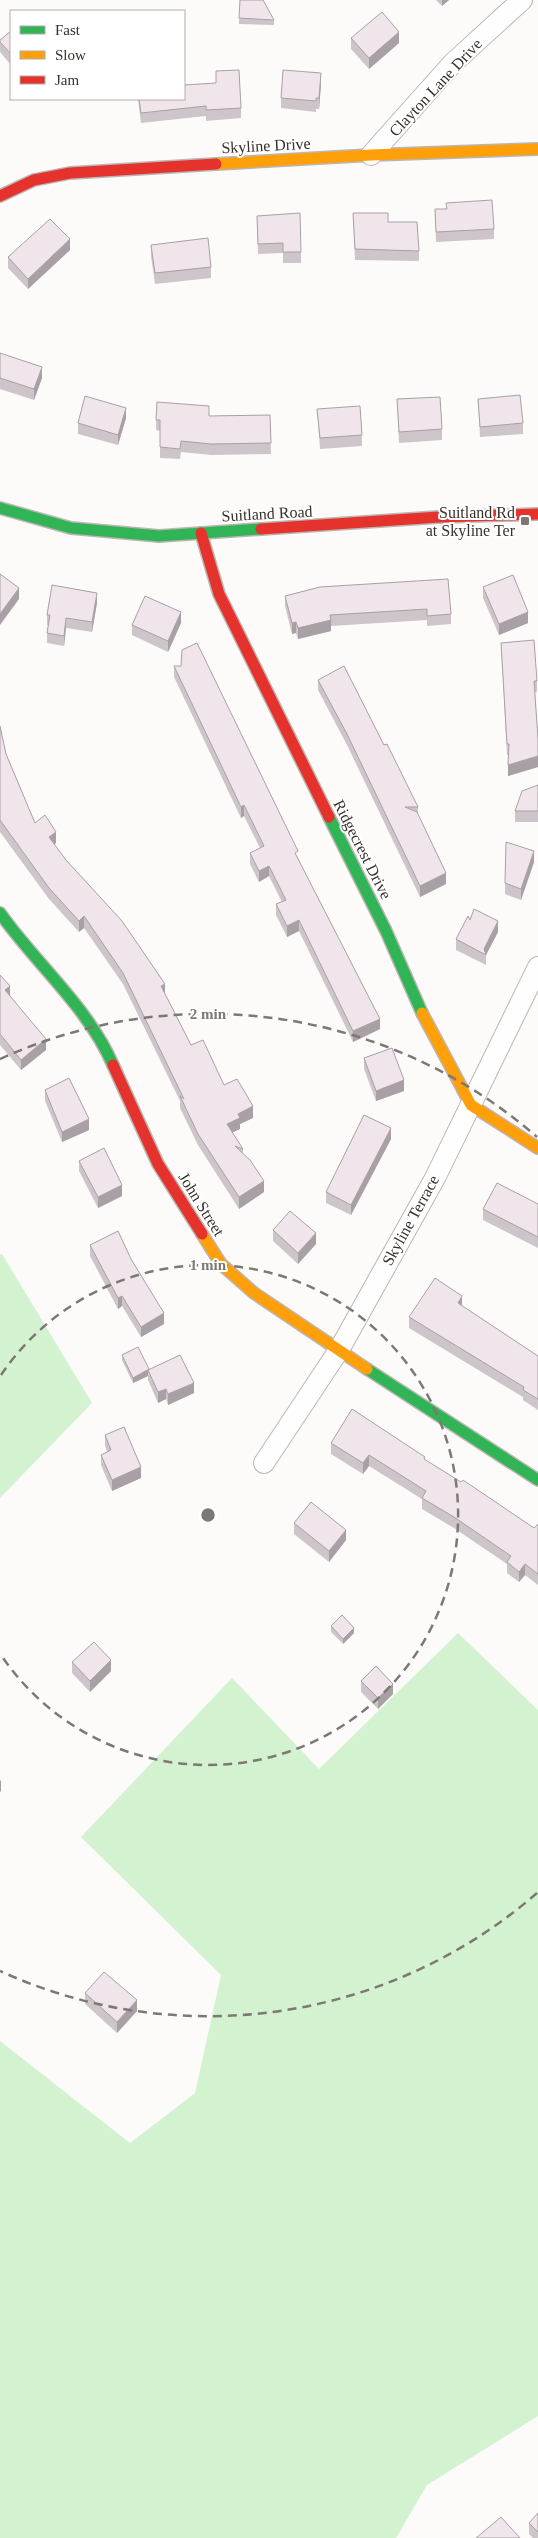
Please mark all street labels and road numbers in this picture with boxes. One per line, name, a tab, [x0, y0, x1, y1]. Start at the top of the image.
street label: Clayton Lane Drive	[386, 35, 486, 140]
street label: Skyline Drive	[221, 135, 311, 157]
street label: Suitland Road	[221, 503, 313, 524]
street label: Ridgecrest Drive	[329, 797, 395, 902]
street label: John Street	[175, 1169, 228, 1240]
street label: Skyline Terrace	[379, 1172, 443, 1269]

